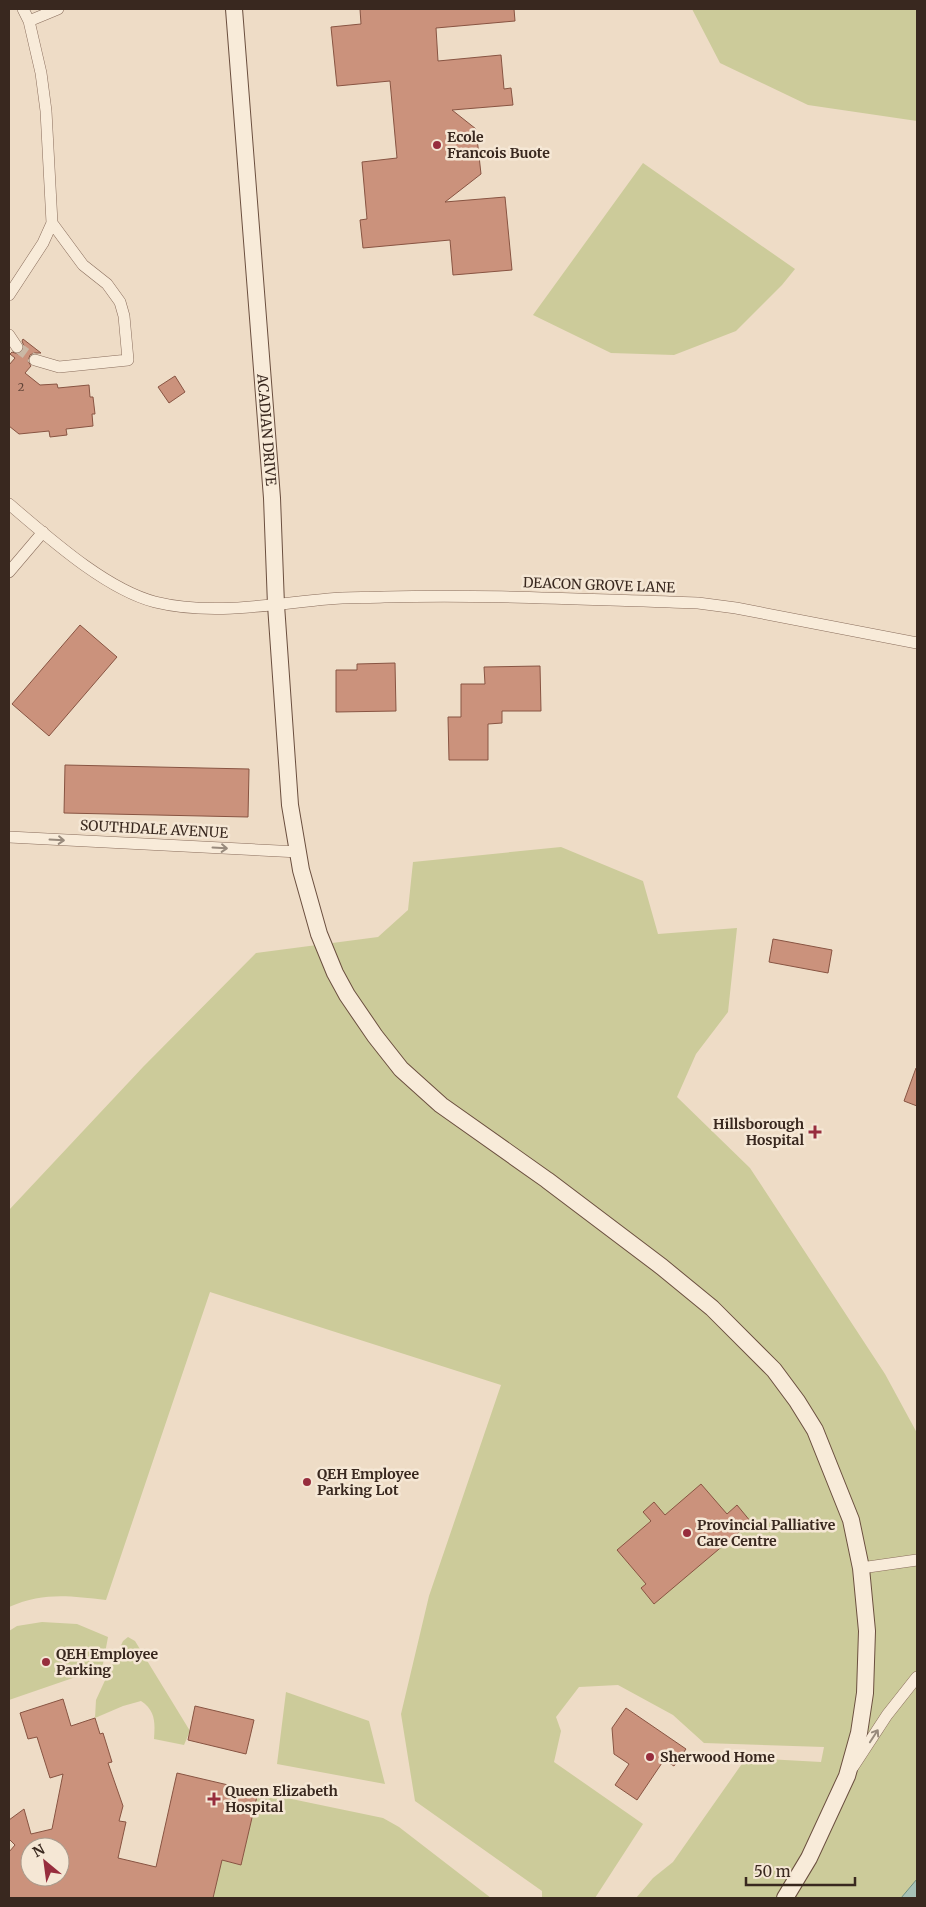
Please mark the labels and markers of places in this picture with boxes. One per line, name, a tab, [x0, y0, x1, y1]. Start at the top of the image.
place label: Ecole Francois Buote	[447, 128, 550, 162]
marker: Ecole Francois Buote	[431, 139, 443, 151]
place label: Hillsborough Hospital	[713, 1115, 805, 1149]
marker: Hillsborough Hospital	[808, 1125, 822, 1139]
place label: QEH Employee Parking Lot	[317, 1465, 419, 1499]
marker: QEH Employee Parking Lot	[301, 1476, 313, 1488]
place label: Provincial Palliative Care Centre	[697, 1516, 836, 1550]
marker: Provincial Palliative Care Centre	[681, 1527, 693, 1539]
place label: QEH Employee Parking	[56, 1645, 158, 1679]
marker: QEH Employee Parking	[40, 1656, 52, 1668]
place label: Sherwood Home	[660, 1748, 775, 1766]
marker: Sherwood Home	[644, 1751, 656, 1763]
place label: Queen Elizabeth Hospital	[225, 1782, 339, 1816]
marker: Queen Elizabeth Hospital	[207, 1792, 221, 1806]

